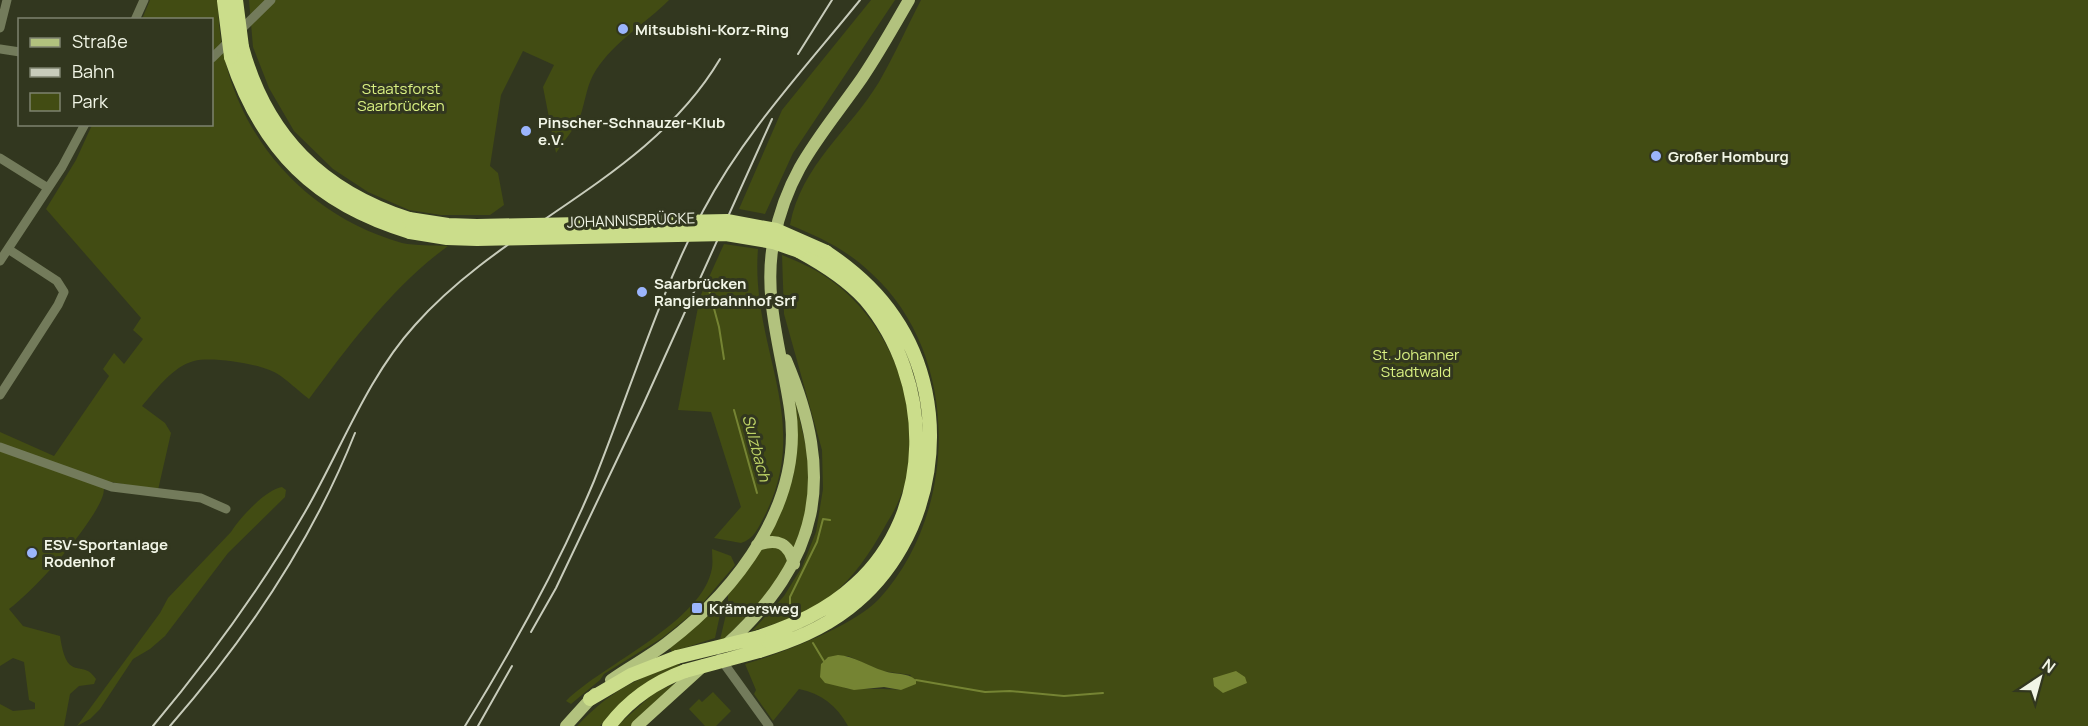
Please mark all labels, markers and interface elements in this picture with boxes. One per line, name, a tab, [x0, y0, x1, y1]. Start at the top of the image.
legend	[18, 18, 213, 126]
place label: Mitsubishi-Korz-Ring	[635, 19, 789, 40]
marker: Mitsubishi-Korz-Ring	[616, 22, 630, 36]
text: Straße	[72, 29, 128, 53]
text: Bahn	[72, 59, 114, 83]
park label: Staatsforst Saarbrücken	[357, 78, 445, 116]
text: Park	[72, 89, 109, 113]
place label: Pinscher-Schnauzer-Klub e.V.	[538, 112, 725, 150]
marker: Pinscher-Schnauzer-Klub e.V.	[519, 124, 533, 138]
place label: Großer Homburg	[1668, 146, 1789, 167]
marker: Großer Homburg	[1649, 149, 1663, 163]
street label: JOHANNISBRÜCKE	[567, 207, 695, 233]
place label: Saarbrücken Rangierbahnhof Srf	[654, 273, 796, 311]
marker: Saarbrücken Rangierbahnhof Srf	[635, 285, 649, 299]
park label: St. Johanner Stadtwald	[1372, 344, 1460, 382]
water label: Sulzbach	[738, 412, 777, 484]
place label: ESV-Sportanlage Rodenhof	[44, 534, 168, 572]
marker: ESV-Sportanlage Rodenhof	[25, 546, 39, 560]
place label: Krämersweg	[709, 598, 799, 619]
marker: Krämersweg	[690, 601, 704, 615]
north arrow	[2010, 648, 2070, 708]
text: N	[2038, 654, 2060, 678]

